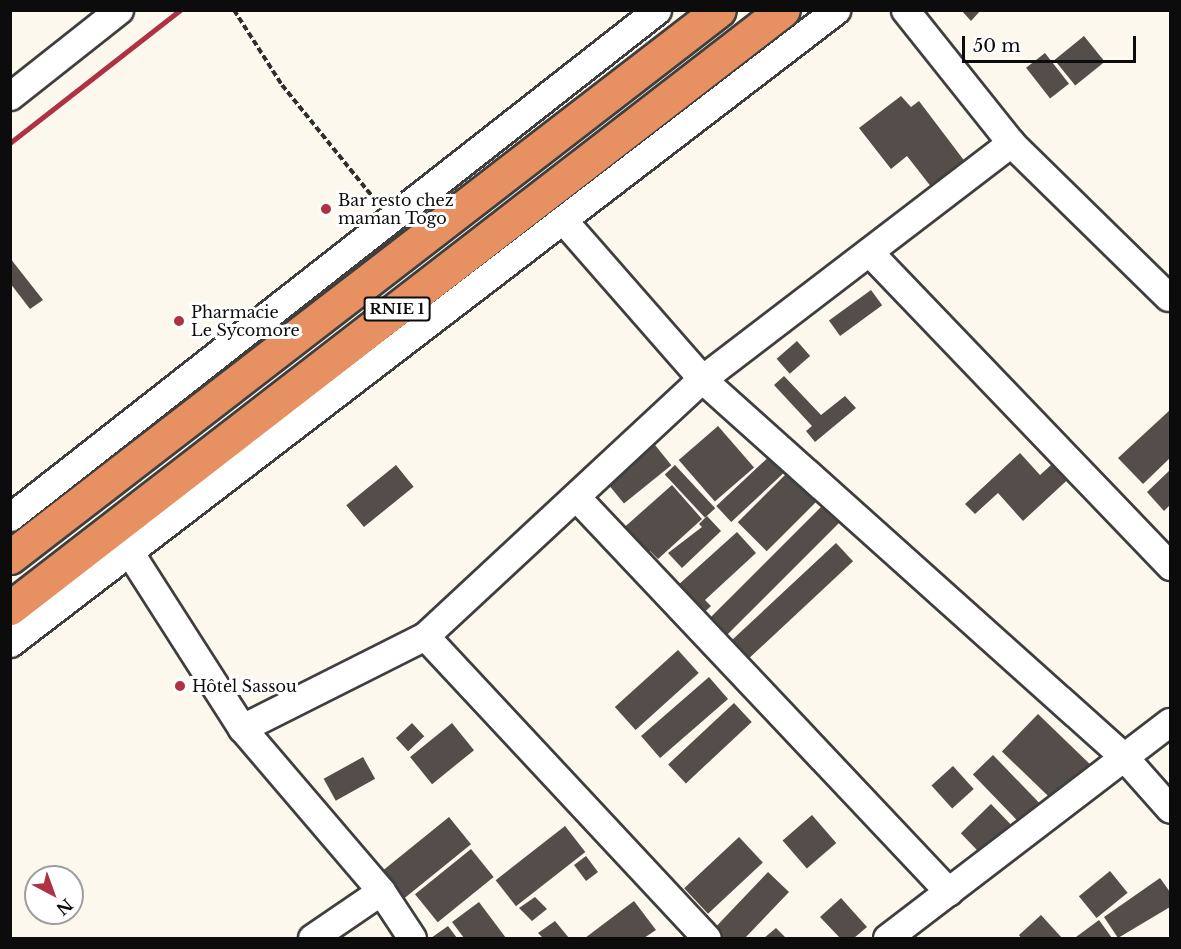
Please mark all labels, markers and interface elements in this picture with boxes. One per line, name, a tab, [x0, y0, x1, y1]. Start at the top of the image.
scale bar	[965, 24, 1139, 62]
text: 50 m	[973, 35, 1021, 57]
place label: Bar resto chez maman Togo	[338, 190, 454, 228]
marker: Bar resto chez maman Togo	[319, 202, 333, 216]
road number: RNIE 1	[362, 297, 432, 321]
place label: Pharmacie Le Sycomore	[191, 302, 300, 340]
marker: Pharmacie Le Sycomore	[172, 314, 186, 328]
place label: Hôtel Sassou	[192, 676, 297, 696]
marker: Hôtel Sassou	[173, 679, 187, 693]
north arrow	[24, 865, 84, 925]
text: N	[52, 895, 77, 920]

